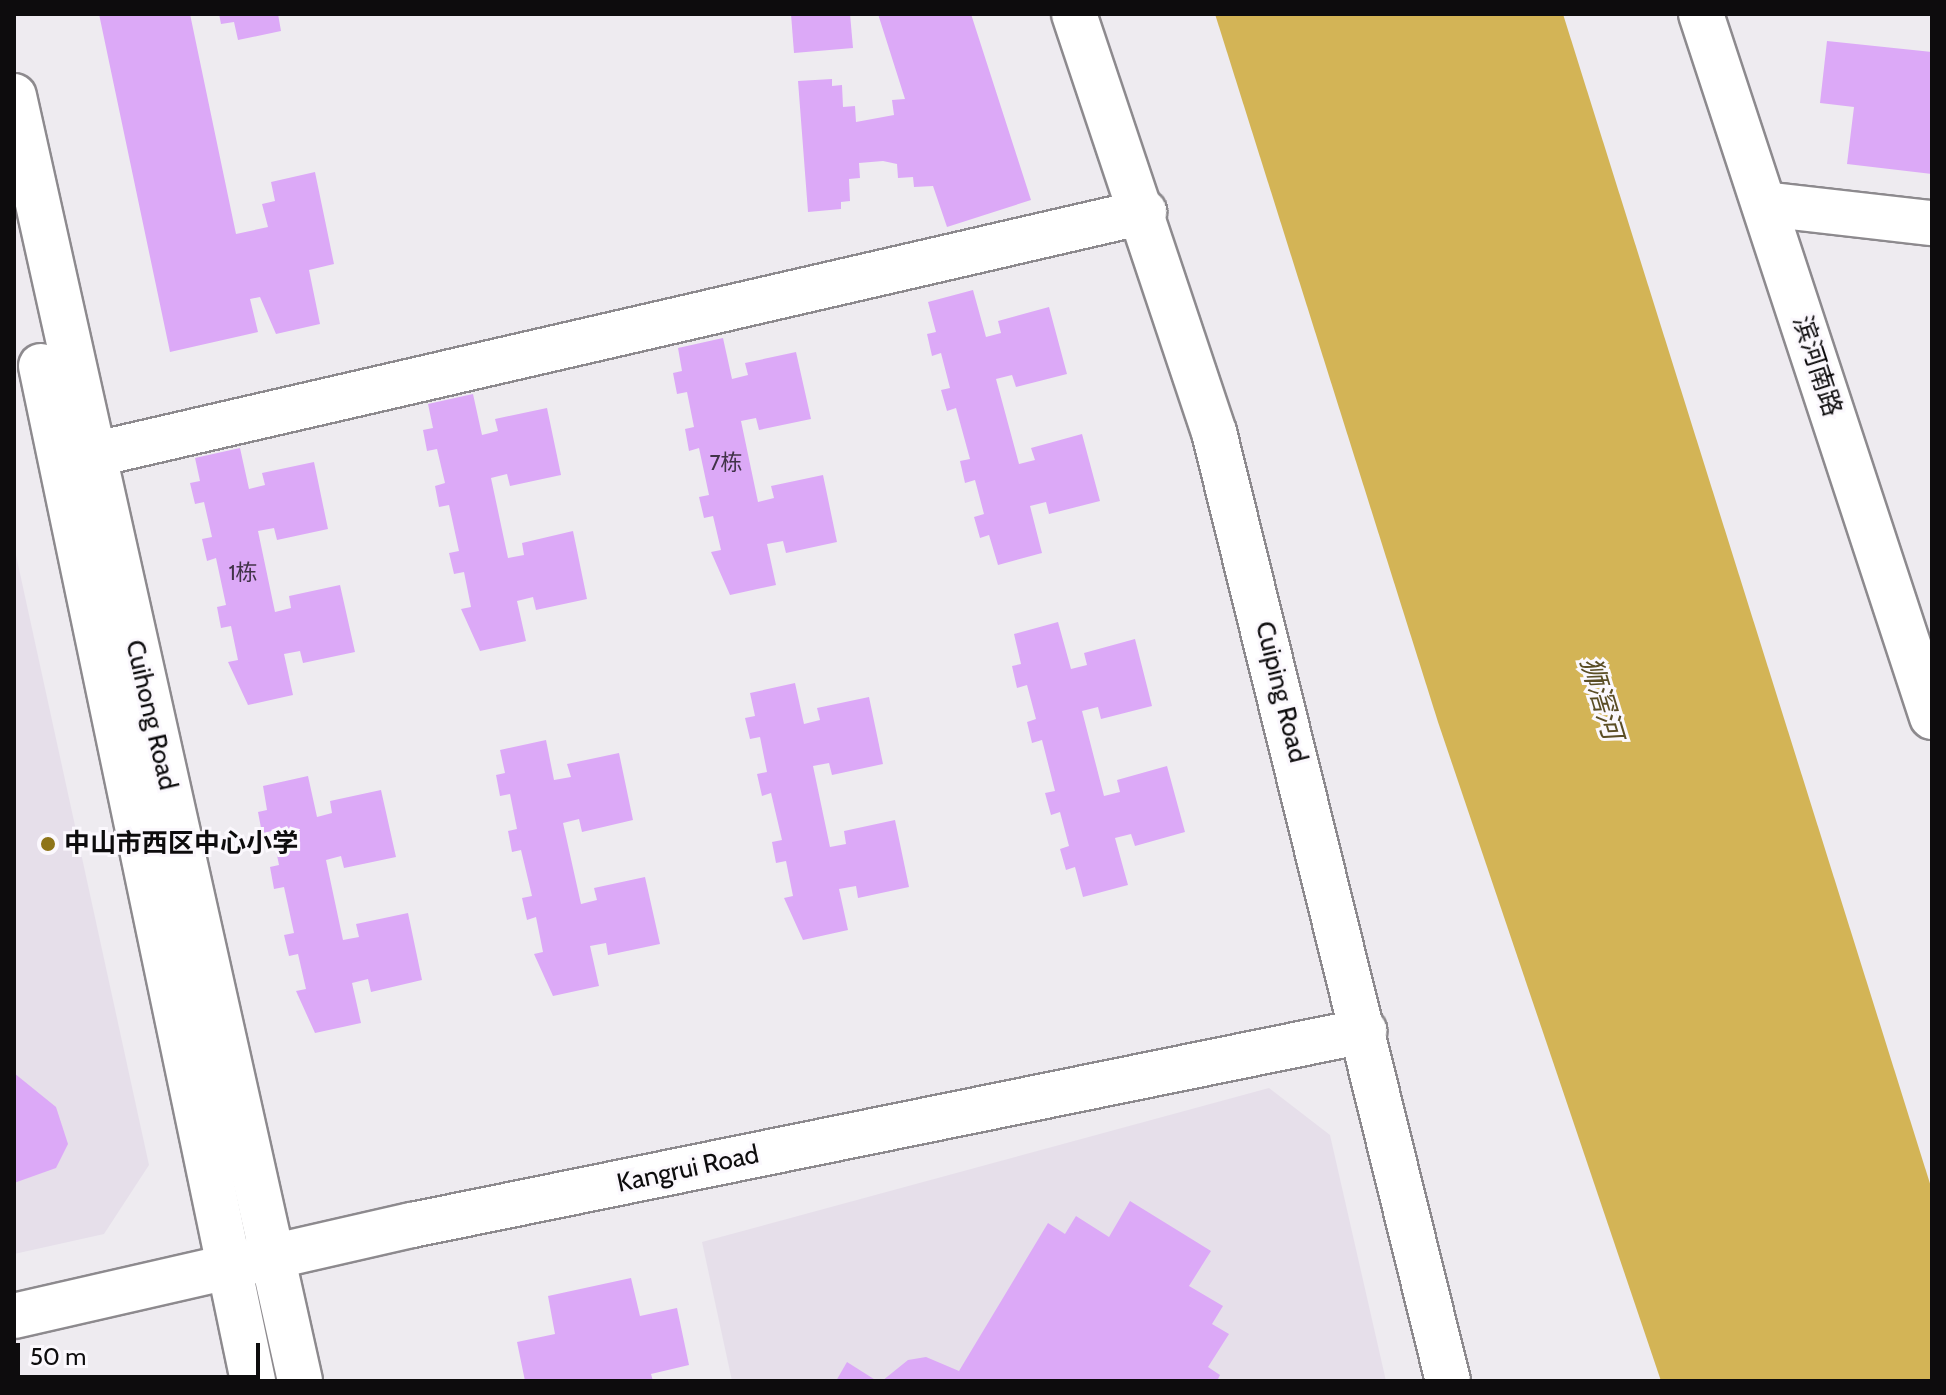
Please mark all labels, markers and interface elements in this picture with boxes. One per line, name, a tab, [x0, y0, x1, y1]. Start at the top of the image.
street label: 滨河南路	[1786, 312, 1848, 420]
house number: 7栋	[709, 450, 743, 476]
house number: 1栋	[228, 560, 258, 586]
street label: Cuiping Road	[1248, 618, 1314, 766]
street label: Cuihong Road	[119, 637, 183, 793]
water label: 狮滘河	[1574, 653, 1630, 743]
place label: 中山市西区中心小学	[64, 828, 298, 860]
marker: 中山市西区中心小学	[39, 835, 57, 853]
street label: Kangrui Road	[614, 1139, 762, 1199]
scale bar	[20, 1327, 264, 1377]
text: 50 m	[30, 1342, 86, 1371]

